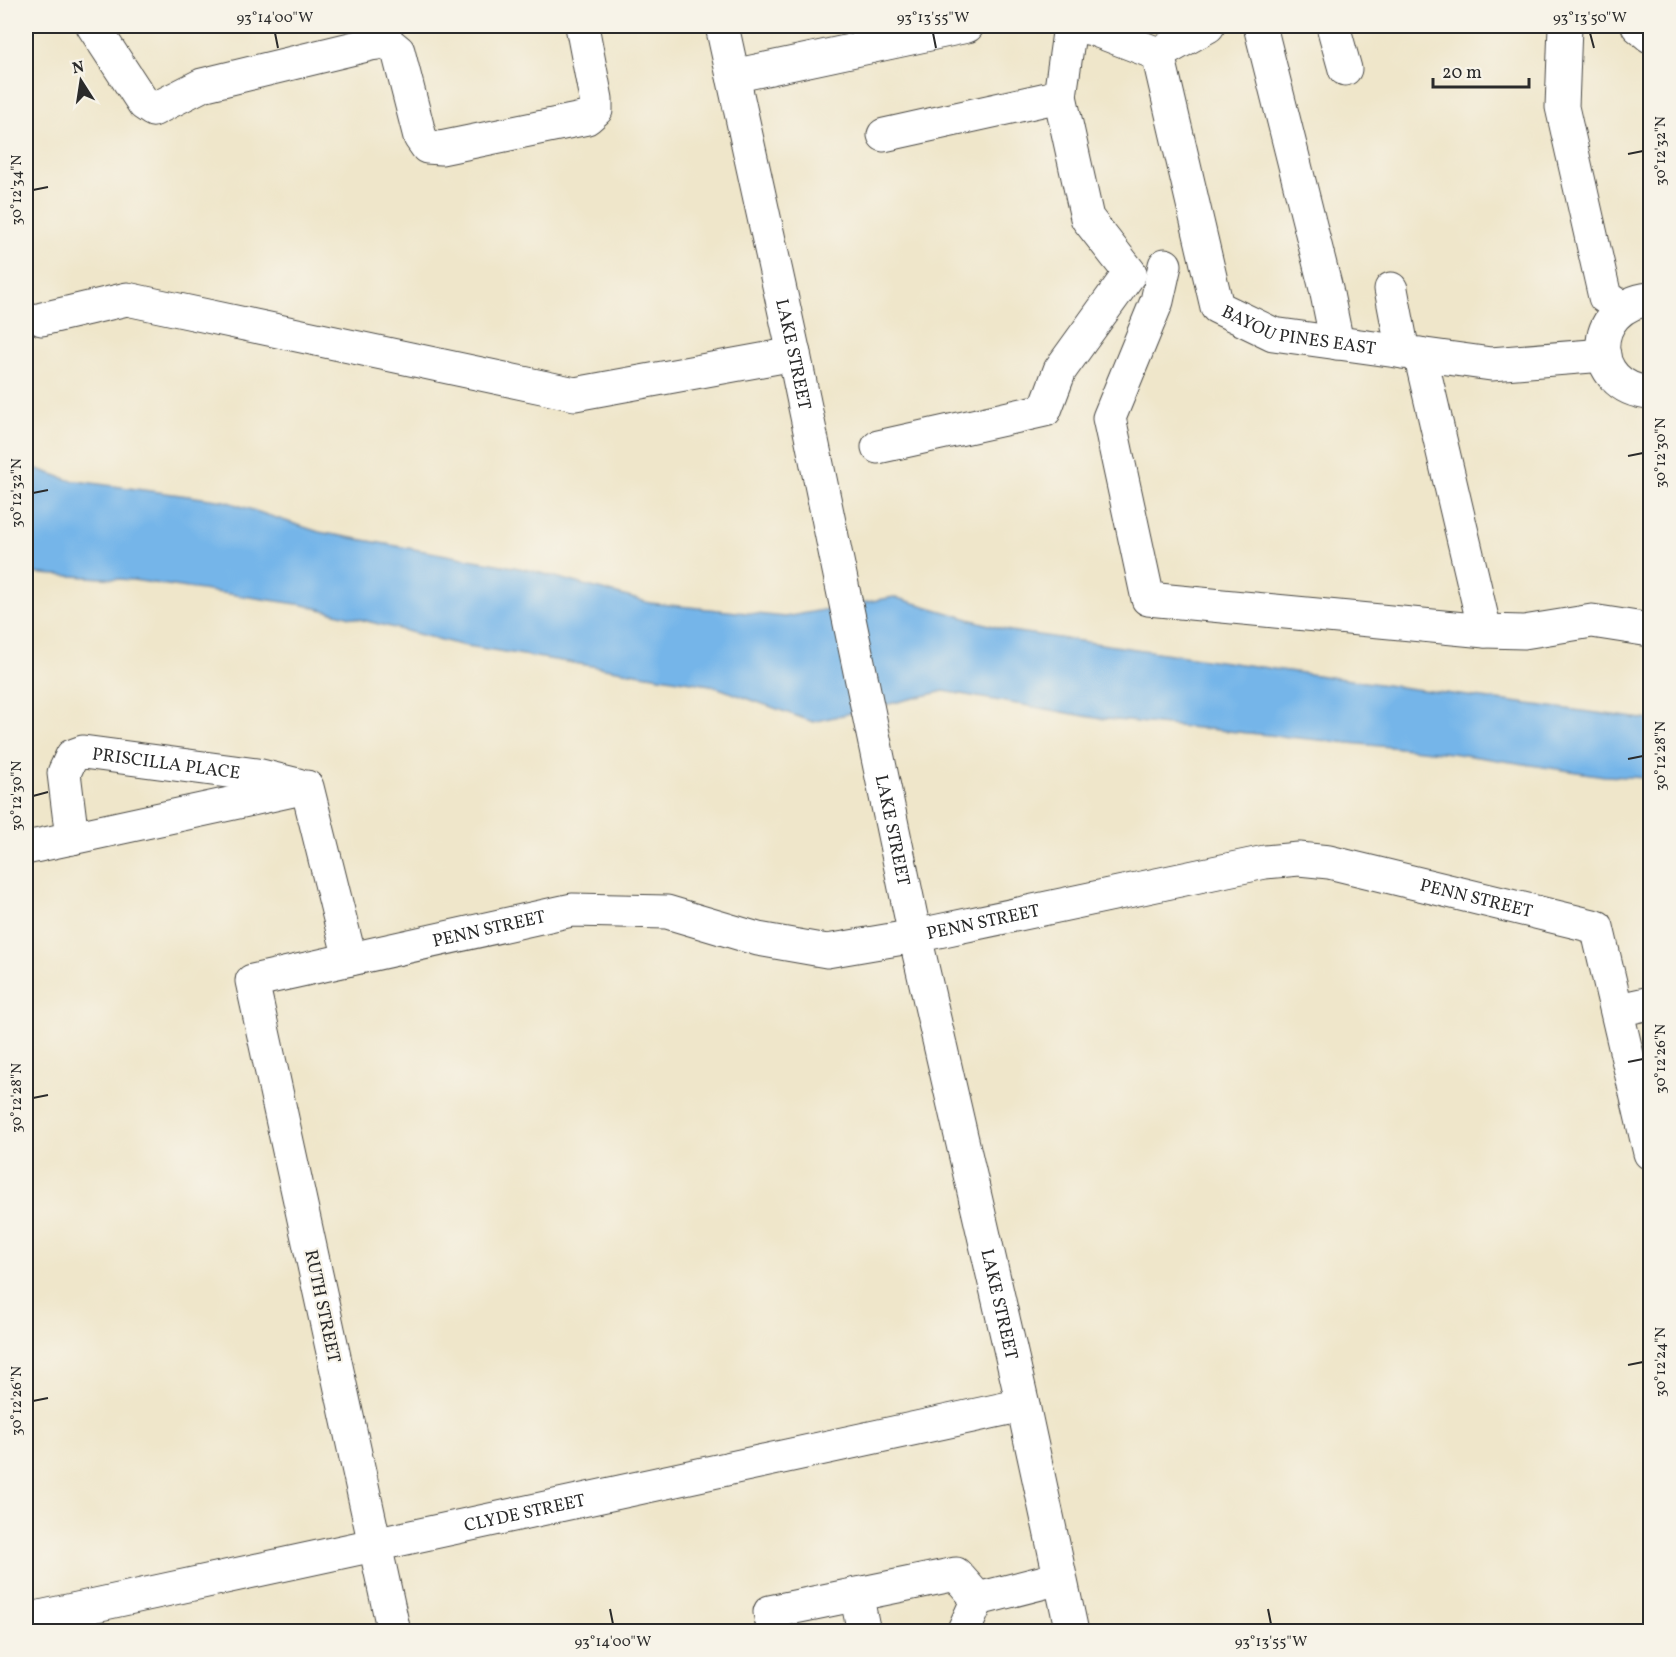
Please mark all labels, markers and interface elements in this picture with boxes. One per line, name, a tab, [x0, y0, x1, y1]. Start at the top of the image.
text: 93°14'00"W	[237, 8, 313, 29]
text: 93°13'55"W	[897, 8, 969, 29]
text: 93°13'50"W	[1553, 8, 1627, 29]
north arrow	[51, 51, 111, 111]
scale bar	[1433, 51, 1529, 89]
text: N	[70, 56, 87, 80]
text: 20 m	[1442, 61, 1482, 86]
text: 30°12'32"N	[1651, 116, 1672, 186]
text: 30°12'34"N	[7, 155, 28, 225]
street label: LAKE STREET	[768, 297, 816, 413]
street label: BAYOU PINES EAST	[1217, 300, 1378, 362]
text: 30°12'30"N	[1651, 418, 1672, 488]
text: 30°12'32"N	[7, 458, 28, 528]
text: 30°12'28"N	[1651, 721, 1672, 791]
street label: PRISCILLA PLACE	[91, 742, 242, 787]
text: 30°12'30"N	[7, 761, 28, 831]
street label: LAKE STREET	[868, 773, 915, 889]
street label: PENN STREET	[1417, 873, 1535, 925]
street label: PENN STREET	[925, 899, 1043, 947]
street label: PENN STREET	[430, 905, 549, 955]
text: 30°12'26"N	[1651, 1024, 1672, 1094]
text: 30°12'28"N	[7, 1063, 28, 1133]
street label: RUTH STREET	[297, 1247, 346, 1366]
street label: LAKE STREET	[973, 1247, 1023, 1363]
text: 30°12'24"N	[1651, 1327, 1672, 1397]
text: 30°12'26"N	[7, 1366, 28, 1436]
street label: CLYDE STREET	[462, 1489, 588, 1539]
text: 93°14'00"W	[575, 1632, 651, 1653]
text: 93°13'55"W	[1235, 1632, 1307, 1653]

